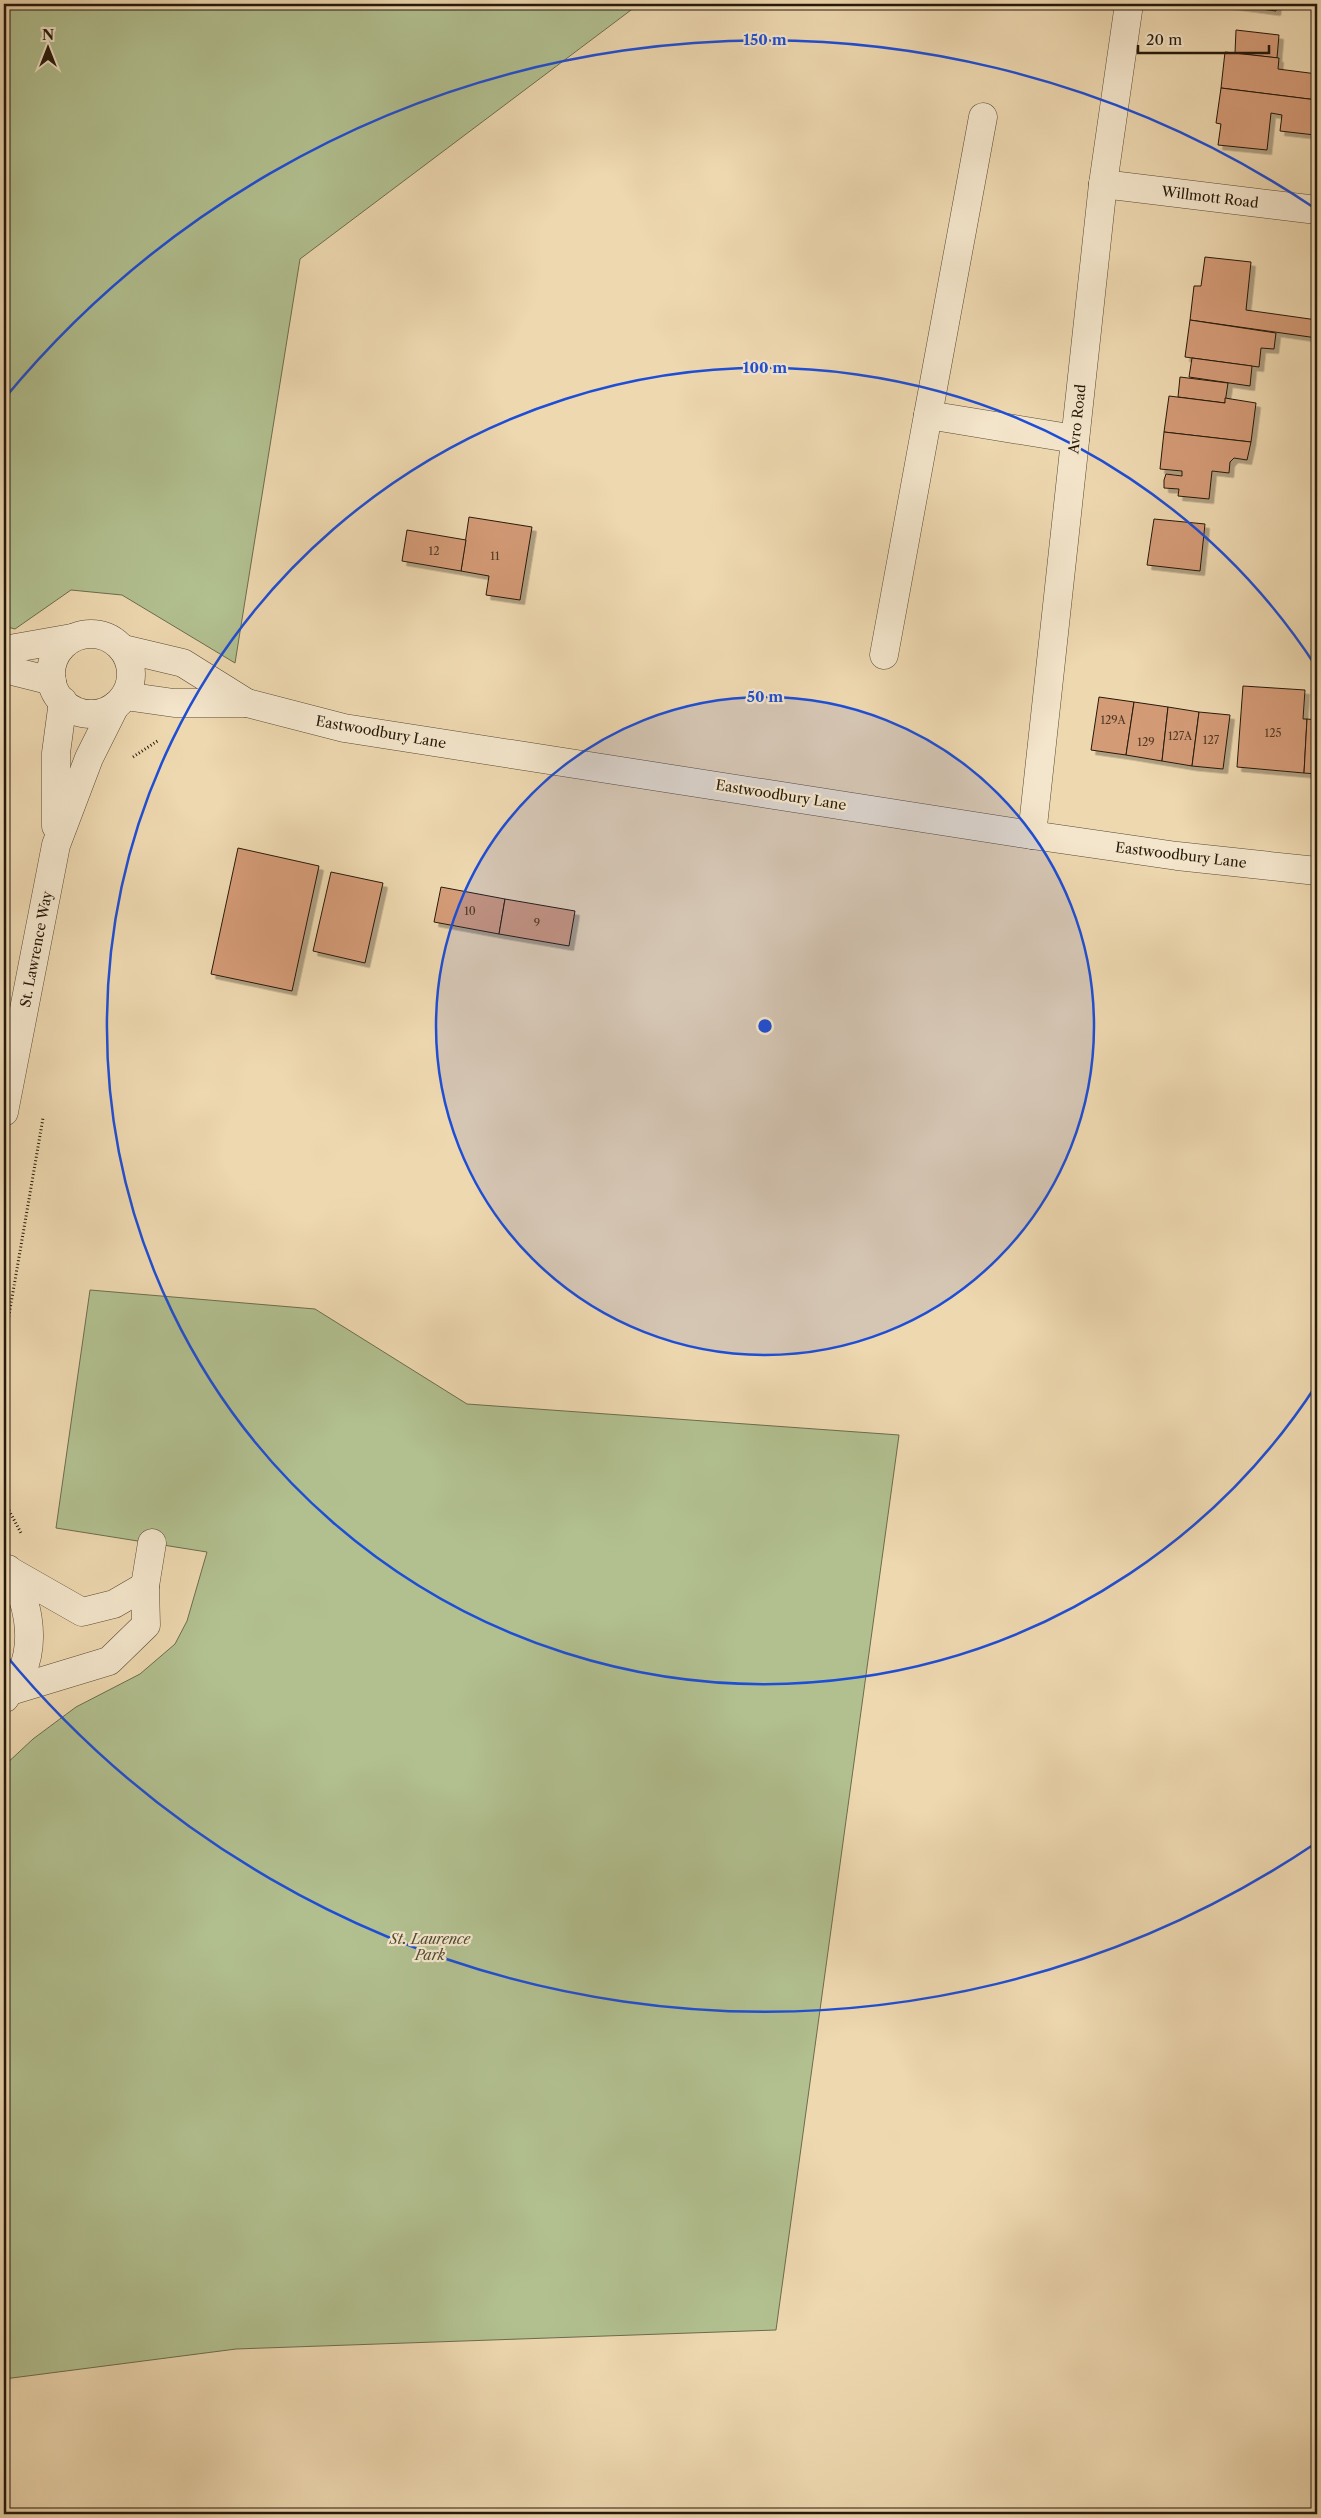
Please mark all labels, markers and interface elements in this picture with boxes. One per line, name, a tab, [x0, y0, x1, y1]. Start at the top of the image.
north arrow	[22, 22, 72, 72]
scale bar	[1138, 22, 1270, 54]
text: N	[42, 26, 54, 44]
text: 150 m	[743, 30, 787, 49]
text: 20 m	[1146, 30, 1182, 49]
street label: Willmott Road	[1159, 182, 1260, 212]
text: 100 m	[743, 358, 787, 377]
street label: Avro Road	[1064, 383, 1090, 456]
house number: 12	[429, 544, 439, 558]
house number: 11	[490, 549, 500, 563]
text: 50 m	[747, 687, 783, 706]
street label: Eastwoodbury Lane	[314, 712, 448, 752]
house number: 129A	[1100, 713, 1126, 727]
house number: 125	[1265, 726, 1281, 740]
house number: 127A	[1168, 729, 1193, 743]
house number: 127	[1203, 733, 1220, 747]
house number: 129	[1137, 735, 1155, 749]
street label: Eastwoodbury Lane	[714, 776, 848, 814]
street label: Eastwoodbury Lane	[1114, 838, 1248, 872]
street label: St. Lawrence Way	[16, 889, 56, 1009]
house number: 10	[464, 904, 476, 918]
house number: 9	[534, 916, 540, 930]
centre of rings	[756, 1017, 774, 1035]
park label: St. Laurence Park	[389, 1930, 471, 1964]

